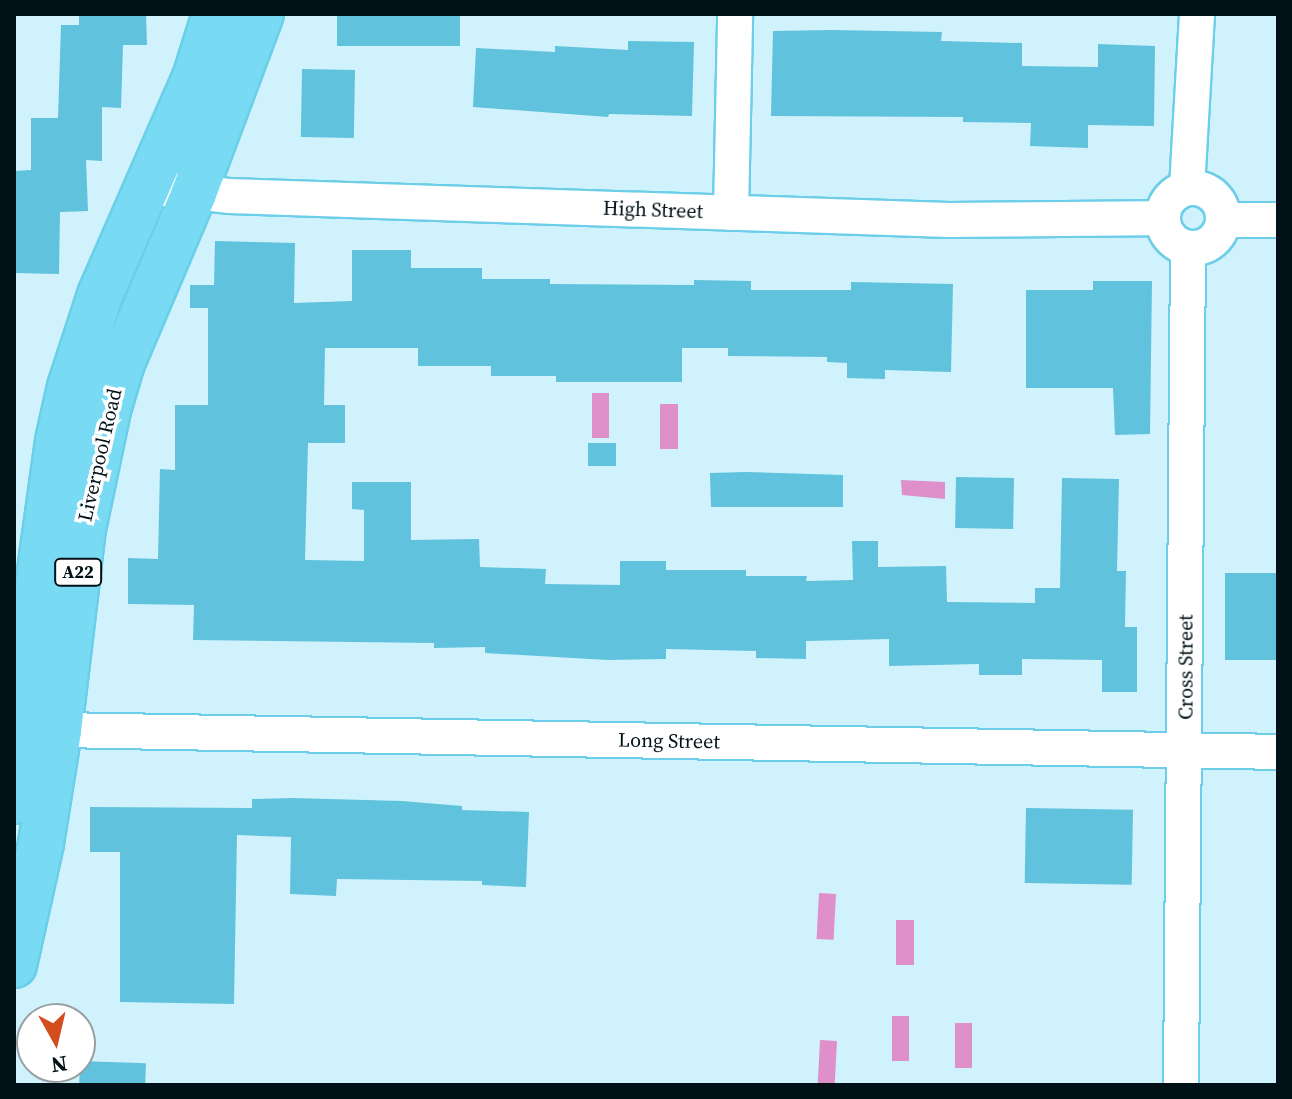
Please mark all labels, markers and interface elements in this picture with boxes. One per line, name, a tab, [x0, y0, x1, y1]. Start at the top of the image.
street label: High Street	[602, 196, 704, 224]
street label: Liverpool Road	[73, 386, 127, 524]
road number: A22	[54, 558, 102, 586]
street label: Cross Street	[1174, 614, 1198, 720]
street label: Long Street	[618, 728, 720, 754]
north arrow	[16, 1003, 96, 1083]
text: N	[49, 1049, 69, 1081]

